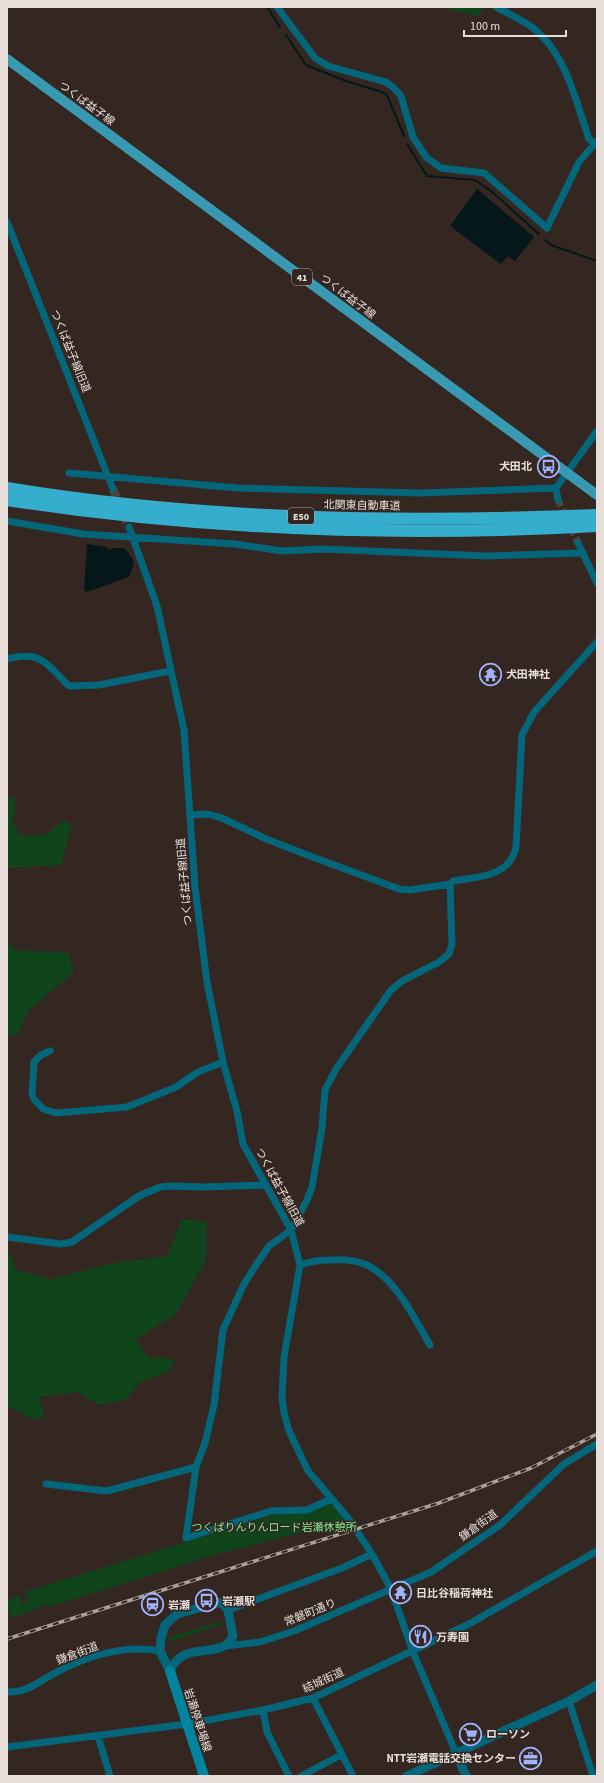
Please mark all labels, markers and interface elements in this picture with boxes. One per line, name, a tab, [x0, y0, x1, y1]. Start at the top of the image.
scale bar	[464, 12, 566, 38]
text: 100 m	[470, 18, 500, 35]
street label: つくば益子線	[56, 78, 118, 129]
road number: 41	[292, 269, 312, 285]
street label: つくば益子線	[317, 271, 379, 322]
street label: つくば益子線旧道	[47, 308, 94, 395]
bus stop icon: 犬田北	[535, 453, 561, 479]
place label: 犬田北	[499, 459, 532, 474]
street label: 北関東自動車道	[323, 497, 401, 514]
road number: E50	[288, 508, 314, 524]
temple icon: 犬田神社	[478, 661, 504, 687]
place label: 犬田神社	[506, 667, 550, 682]
street label: つくば益子線旧道	[173, 837, 196, 926]
street label: つくば益子線旧道	[252, 1145, 307, 1229]
street label: 鎌倉街道	[456, 1506, 501, 1544]
park label: つくばりんりんロード岩瀬休憩所	[192, 1520, 357, 1535]
temple icon: 日比谷稲荷神社	[387, 1580, 413, 1606]
place label: 日比谷稲荷神社	[416, 1586, 493, 1601]
bus stop icon: 岩瀬駅	[194, 1588, 220, 1614]
station icon: 岩瀬	[140, 1592, 166, 1618]
place label: 岩瀬駅	[222, 1594, 255, 1609]
street label: 常磐町通り	[282, 1595, 338, 1630]
place label: 岩瀬	[168, 1598, 190, 1613]
restaurant icon: 万寿園	[408, 1624, 434, 1650]
place label: 万寿園	[436, 1630, 469, 1645]
street label: 鎌倉街道	[54, 1639, 100, 1668]
street label: 結城街道	[300, 1664, 346, 1697]
street label: 岩瀬停車場線	[180, 1686, 215, 1754]
supermarket icon: ローソン	[458, 1721, 484, 1747]
place label: ローソン	[486, 1727, 530, 1742]
office icon: NTT岩瀬電話交換センター	[518, 1745, 544, 1771]
place label: NTT岩瀬電話交換センター	[386, 1751, 516, 1766]

